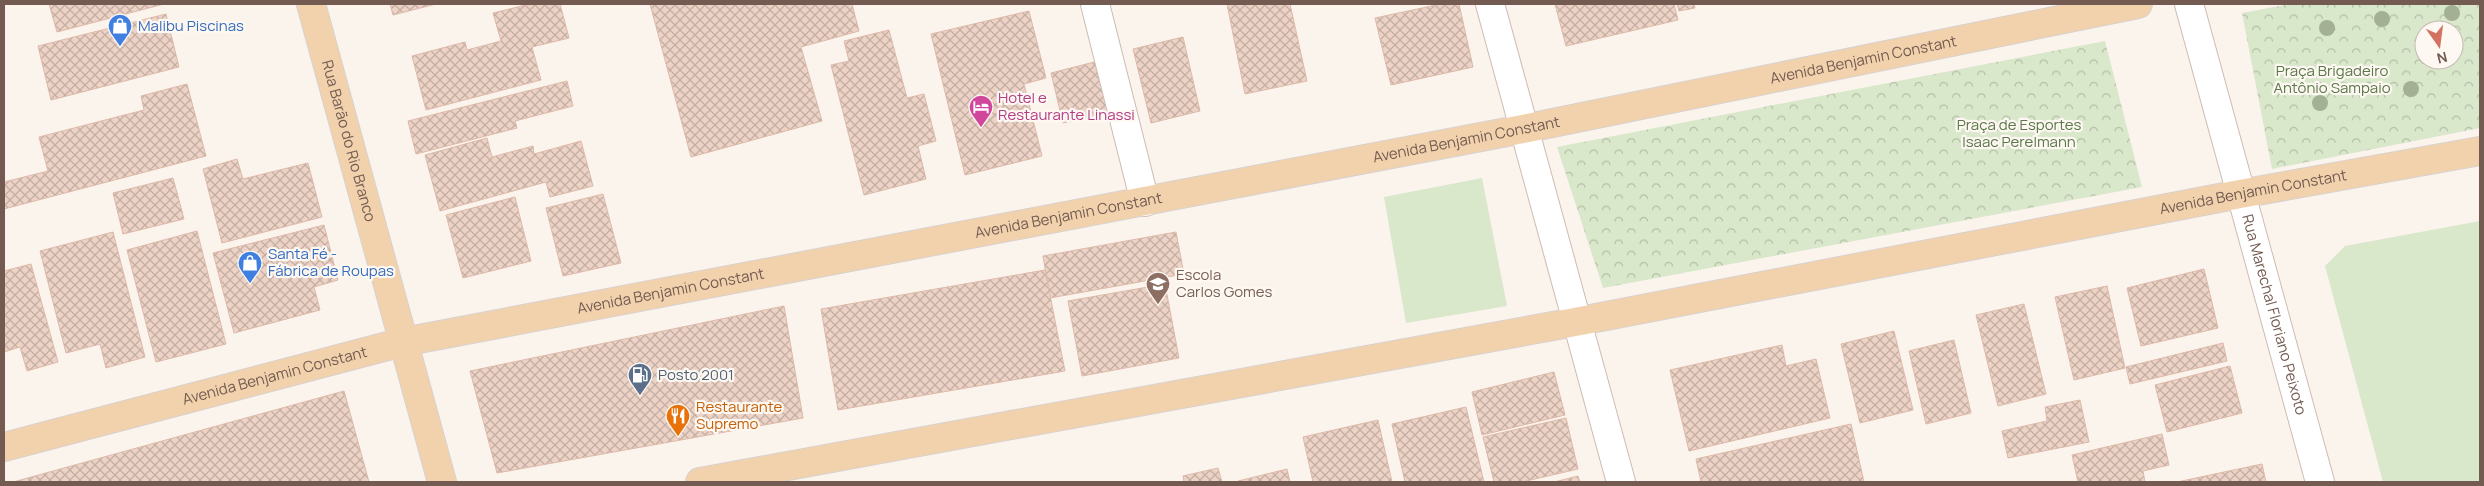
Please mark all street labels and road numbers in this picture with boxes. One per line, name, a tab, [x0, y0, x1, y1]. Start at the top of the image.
street label: Avenida Benjamin Constant	[1768, 30, 1959, 89]
street label: Rua Barão do Rio Branco	[317, 58, 381, 224]
street label: Avenida Benjamin Constant	[1371, 111, 1562, 167]
street label: Avenida Benjamin Constant	[2158, 164, 2348, 219]
street label: Avenida Benjamin Constant	[973, 187, 1164, 243]
street label: Rua Marechal Floriano Peixoto	[2237, 212, 2312, 417]
street label: Avenida Benjamin Constant	[575, 263, 766, 319]
street label: Avenida Benjamin Constant	[180, 341, 369, 410]

